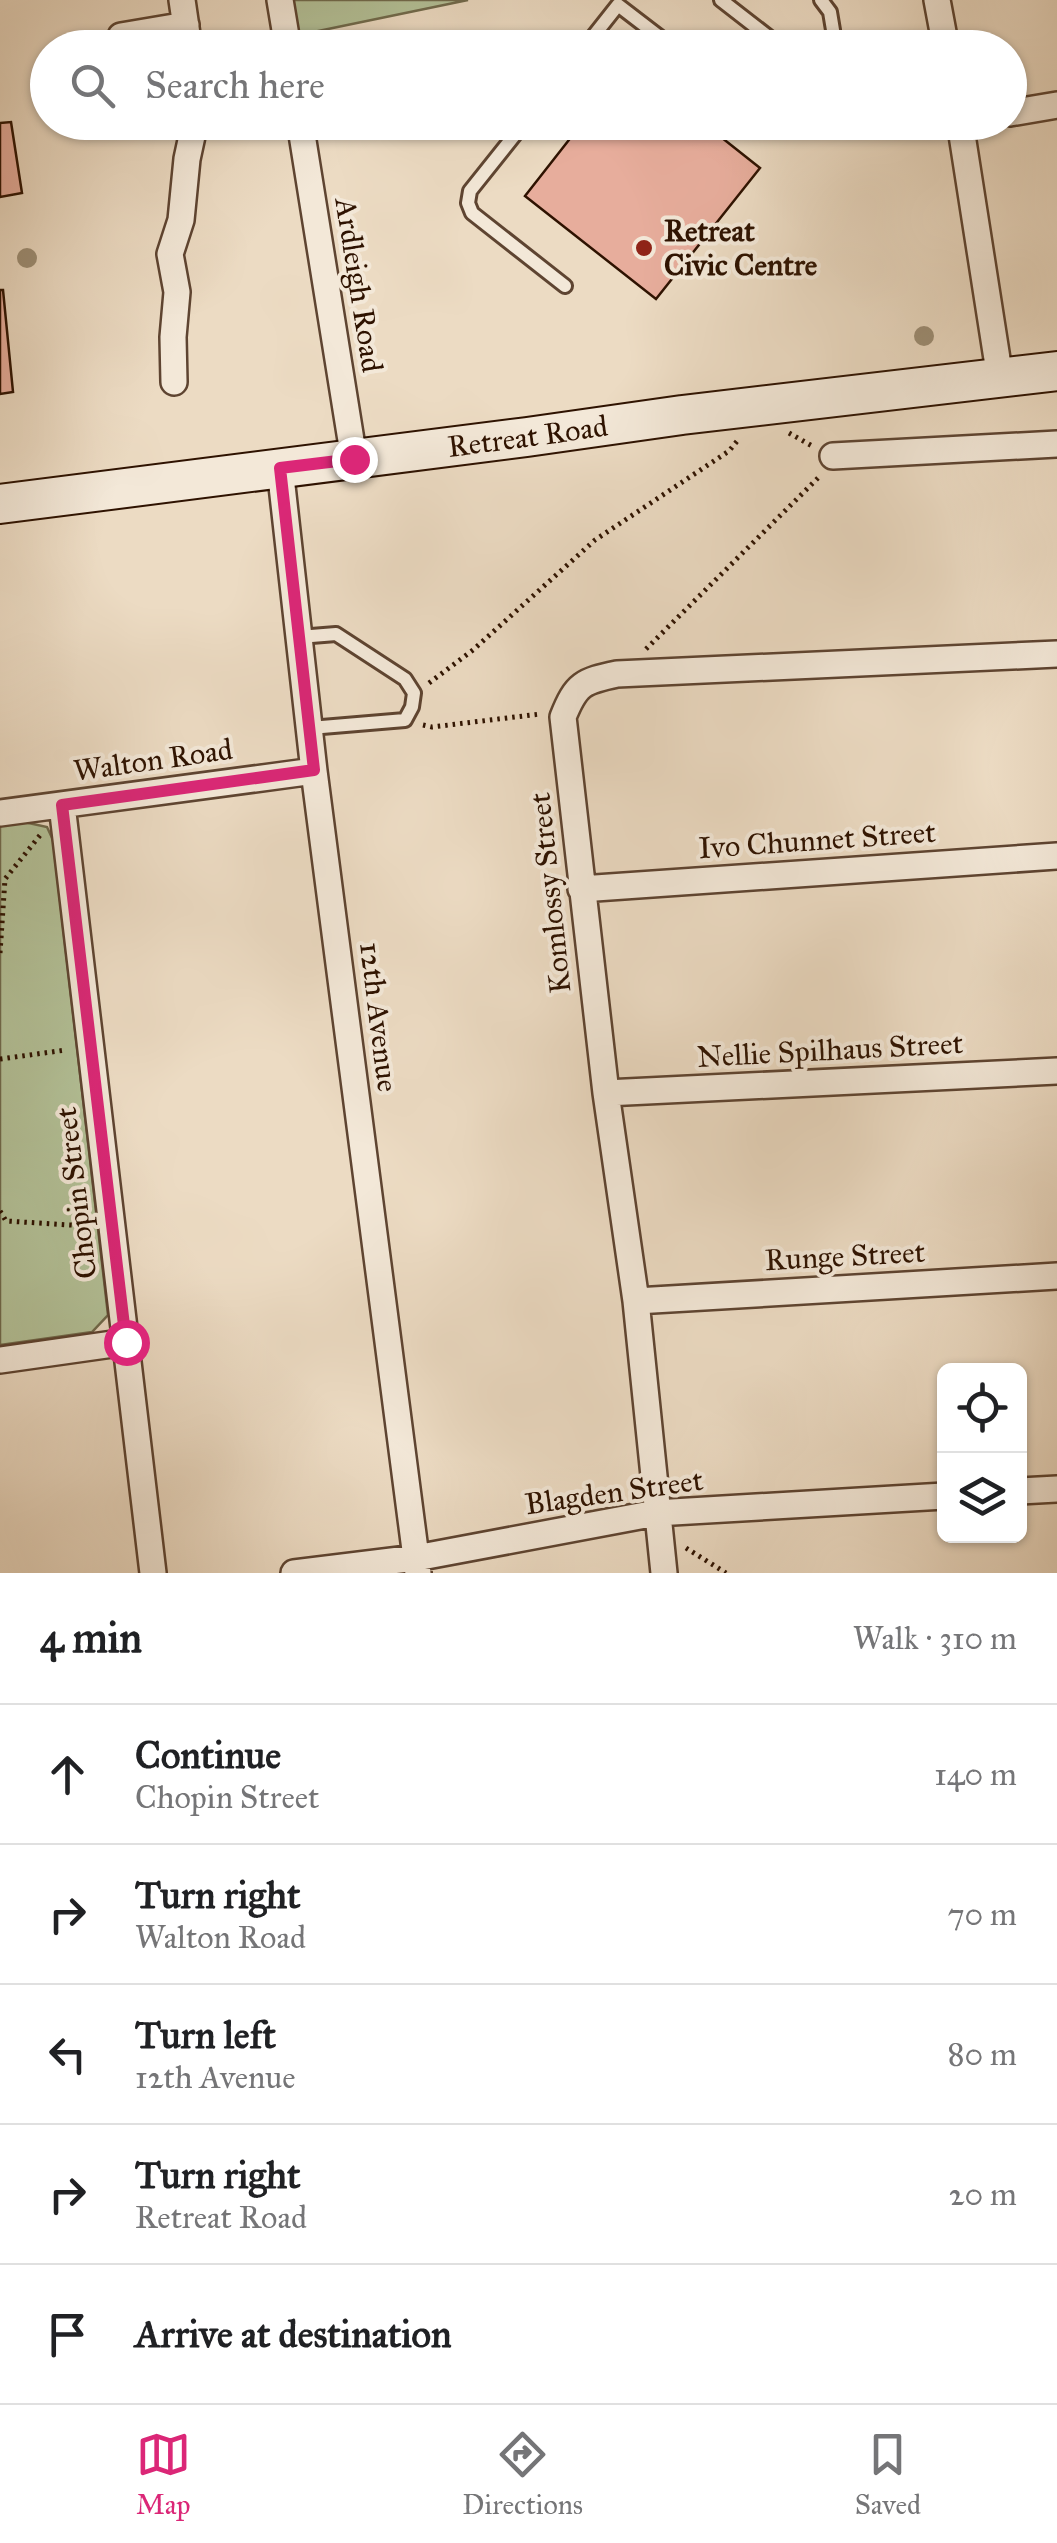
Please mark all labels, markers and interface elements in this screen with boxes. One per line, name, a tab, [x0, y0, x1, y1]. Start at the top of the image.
search box	[30, 30, 1027, 140]
icon: search	[65, 58, 120, 113]
text: Search here	[145, 62, 325, 108]
street label: Ardleigh Road	[327, 193, 391, 375]
place label: Retreat Civic Centre	[664, 213, 818, 283]
marker: Retreat Civic Centre	[633, 237, 655, 259]
street label: Retreat Road	[445, 408, 610, 465]
route end	[332, 437, 378, 483]
street label: Walton Road	[71, 731, 235, 789]
street label: Komlossy Street	[522, 790, 578, 995]
street label: Ivo Chunnet Street	[697, 814, 937, 866]
street label: 12th Avenue	[352, 940, 406, 1094]
street label: Nellie Spilhaus Street	[696, 1025, 964, 1075]
street label: Chopin Street	[48, 1105, 104, 1281]
street label: Runge Street	[764, 1234, 926, 1278]
route start	[104, 1320, 150, 1366]
map controls	[937, 1363, 1027, 1543]
button: locate	[937, 1363, 1027, 1453]
button: layers	[937, 1453, 1027, 1543]
street label: Blagden Street	[523, 1462, 706, 1522]
text: 4 min	[40, 1612, 142, 1664]
text: Walk · 310 m	[853, 1619, 1017, 1658]
text: Continue	[135, 1732, 281, 1778]
icon: ahead	[40, 1747, 95, 1802]
text: 140 m	[934, 1755, 1017, 1794]
text: Chopin Street	[135, 1778, 319, 1817]
text: Turn right	[135, 1872, 301, 1918]
icon: right	[40, 1887, 95, 1942]
text: 70 m	[948, 1895, 1017, 1934]
text: Walton Road	[135, 1918, 306, 1957]
text: Turn left	[135, 2012, 276, 2058]
icon: left	[40, 2027, 95, 2082]
text: 80 m	[948, 2035, 1017, 2074]
text: 12th Avenue	[135, 2058, 296, 2097]
text: Turn right	[135, 2152, 301, 2198]
icon: right	[40, 2167, 95, 2222]
text: 20 m	[949, 2175, 1017, 2214]
text: Retreat Road	[135, 2198, 307, 2237]
icon: arrive	[40, 2307, 95, 2362]
text: Arrive at destination	[135, 2311, 452, 2357]
tab: Map	[136, 2427, 191, 2522]
tab: Directions	[462, 2427, 583, 2522]
tab: Saved	[855, 2427, 921, 2522]

